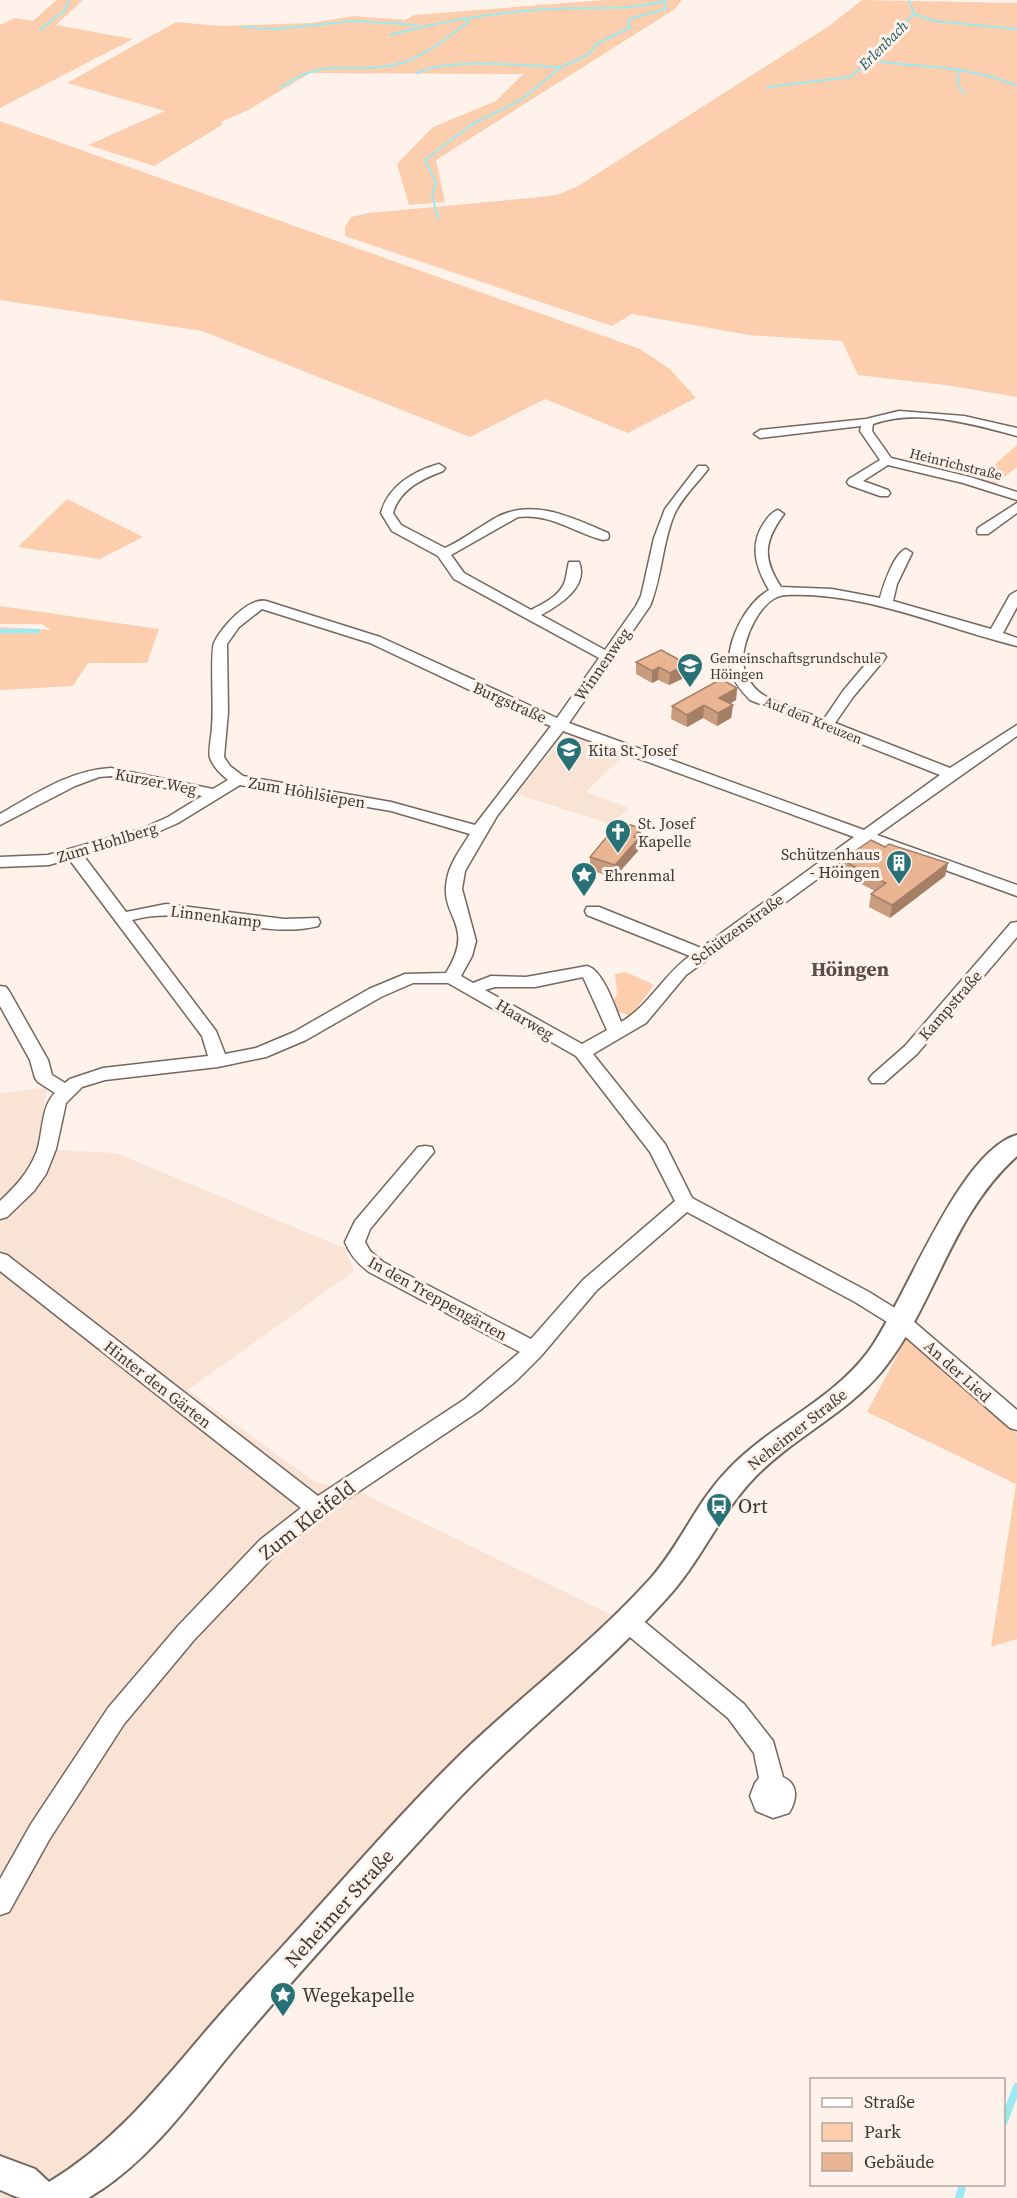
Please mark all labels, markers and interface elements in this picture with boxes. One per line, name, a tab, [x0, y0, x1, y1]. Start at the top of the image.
water label: Erlenbach	[853, 16, 912, 75]
street label: Heinrichstraße	[908, 443, 1004, 485]
street label: Winnenweg	[569, 623, 635, 705]
place label: Gemeinschaftsgrundschule Höingen	[710, 648, 881, 684]
school or university icon: Gemeinschaftsgrundschule Höingen	[675, 651, 705, 689]
street label: Burgstraße	[470, 676, 550, 728]
street label: Auf den Kreuzen	[761, 691, 866, 749]
school or university icon: Kita St. Josef	[554, 735, 584, 773]
place label: Kita St. Josef	[588, 739, 679, 761]
street label: Kurzer Weg	[113, 762, 199, 800]
street label: Zum Hohlsiepen	[247, 771, 367, 813]
place label: St. Josef Kapelle	[638, 812, 696, 852]
street label: Zum Hohlberg	[54, 816, 160, 868]
church icon: St. Josef Kapelle	[603, 817, 633, 855]
place label: Schützenhaus - Höingen	[781, 843, 880, 883]
building icon: Schützenhaus - Höingen	[884, 848, 914, 886]
place icon: Ehrenmal	[569, 860, 599, 898]
place label: Ehrenmal	[604, 864, 675, 886]
street label: Schützenstraße	[686, 888, 788, 970]
street label: Linnenkamp	[169, 899, 263, 933]
district label: Höingen	[811, 955, 889, 983]
street label: Kampstraße	[913, 965, 987, 1045]
street label: Haarweg	[492, 993, 558, 1045]
street label: In den Treppengärten	[364, 1251, 512, 1346]
street label: Hinter den Gärten	[100, 1335, 216, 1433]
street label: An der Lied	[920, 1335, 996, 1407]
street label: Neheimer Straße	[743, 1383, 851, 1475]
street label: Zum Kleifeld	[253, 1473, 361, 1566]
bus stop icon: Ort	[704, 1491, 734, 1529]
place label: Ort	[738, 1492, 768, 1520]
street label: Neheimer Straße	[278, 1843, 400, 1973]
place icon: Wegekapelle	[268, 1980, 298, 2018]
place label: Wegekapelle	[302, 1981, 415, 2009]
legend	[810, 2078, 1005, 2186]
text: Straße	[864, 2089, 915, 2114]
text: Park	[864, 2119, 901, 2144]
text: Gebäude	[864, 2149, 935, 2174]

